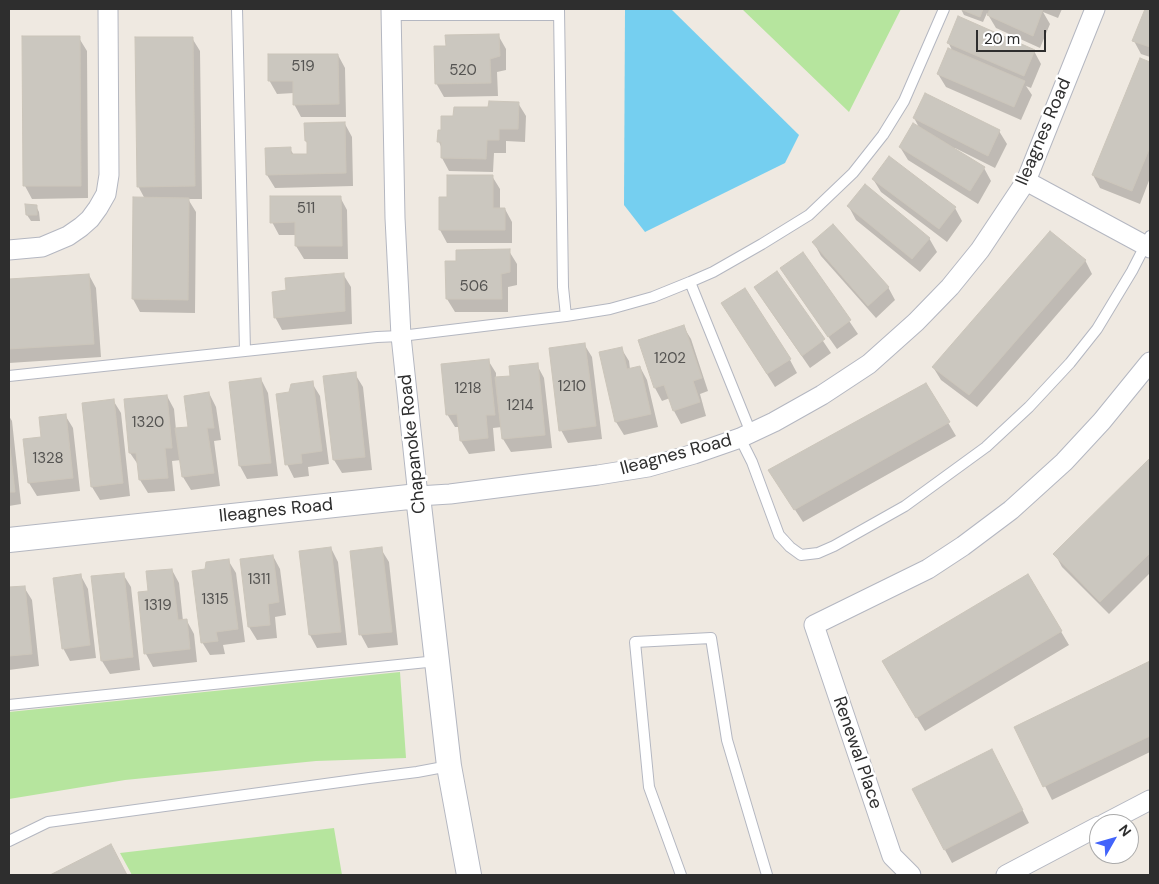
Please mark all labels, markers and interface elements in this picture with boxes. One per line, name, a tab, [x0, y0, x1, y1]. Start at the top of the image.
scale bar	[979, 20, 1049, 52]
text: 20 m	[984, 29, 1020, 49]
house number: 519	[291, 58, 315, 76]
house number: 520	[449, 62, 477, 80]
street label: Ileagnes Road	[1012, 75, 1076, 189]
house number: 511	[297, 200, 315, 218]
house number: 506	[460, 278, 488, 296]
house number: 1202	[654, 350, 686, 368]
street label: Chapanoke Road	[395, 373, 431, 515]
house number: 1210	[558, 378, 586, 396]
house number: 1218	[454, 380, 482, 398]
house number: 1214	[506, 397, 534, 415]
house number: 1320	[132, 414, 164, 432]
street label: Ileagnes Road	[618, 430, 734, 480]
house number: 1328	[32, 450, 64, 468]
street label: Ileagnes Road	[218, 494, 334, 528]
house number: 1311	[248, 571, 270, 589]
house number: 1315	[201, 591, 229, 609]
house number: 1319	[144, 597, 172, 615]
street label: Renewal Place	[828, 694, 886, 812]
north arrow	[1089, 814, 1139, 864]
text: N	[1115, 821, 1135, 840]

